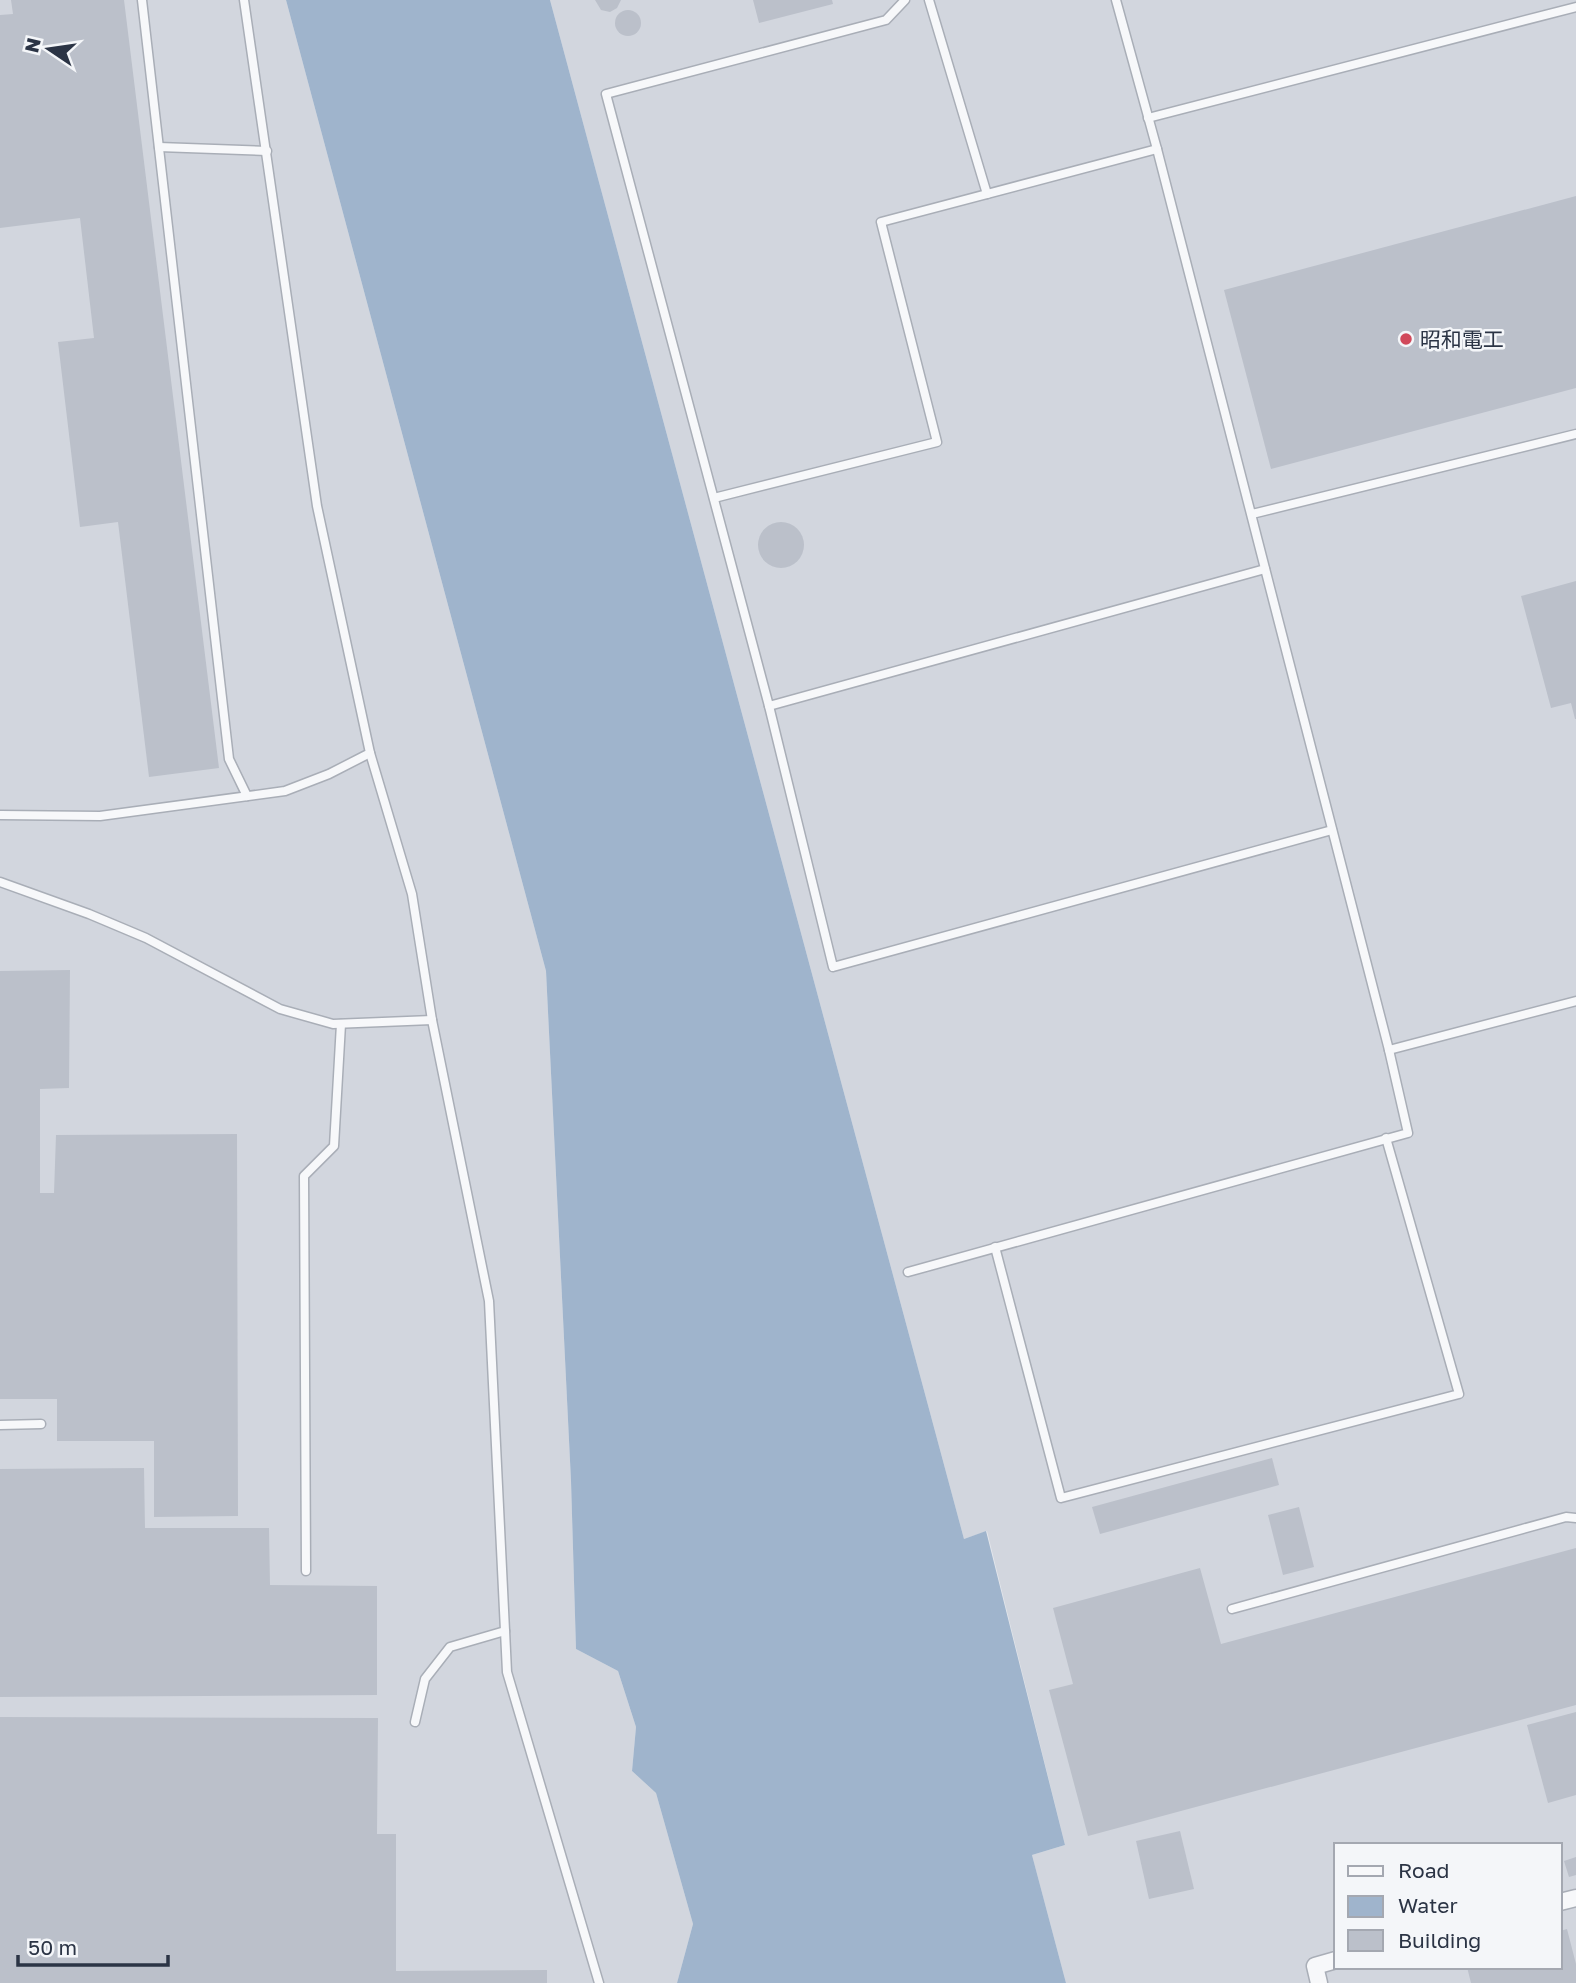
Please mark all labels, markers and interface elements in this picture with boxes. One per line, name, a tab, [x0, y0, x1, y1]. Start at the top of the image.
north arrow	[14, 14, 84, 84]
text: N	[19, 35, 45, 55]
place label: 昭和電工	[1420, 326, 1504, 352]
marker: 昭和電工	[1398, 331, 1414, 347]
legend	[1334, 1843, 1562, 1969]
text: Road	[1398, 1857, 1449, 1883]
text: Water	[1398, 1892, 1458, 1918]
scale bar	[18, 1924, 168, 1968]
text: Building	[1398, 1927, 1481, 1953]
text: 50 m	[28, 1934, 77, 1960]

